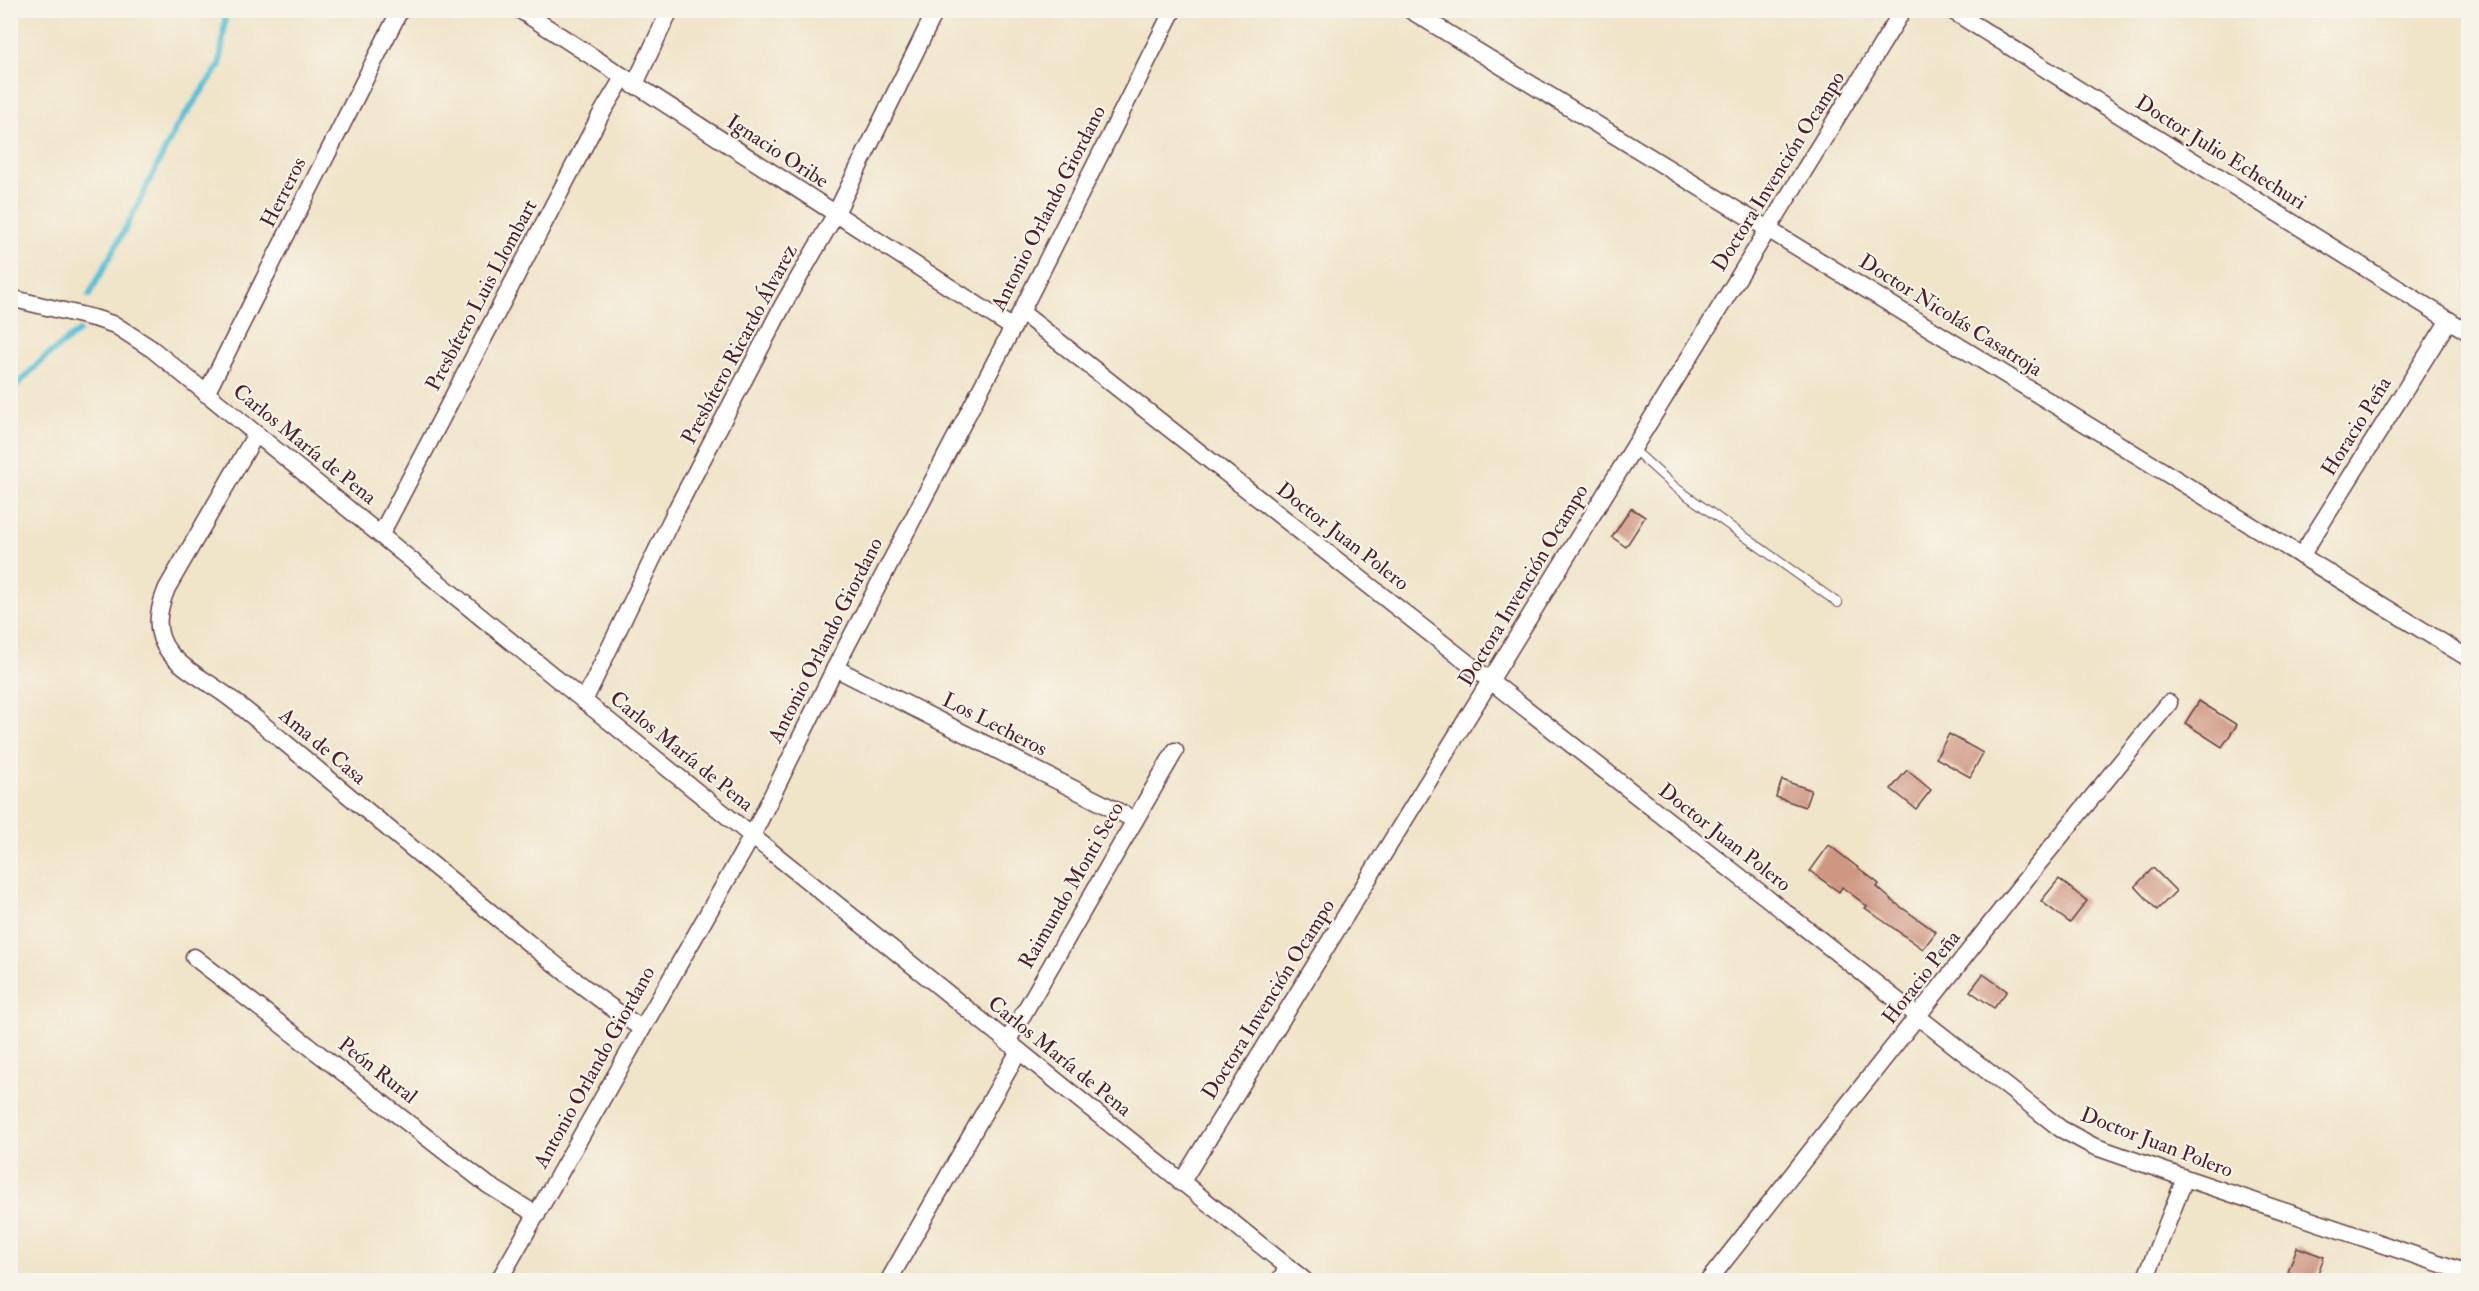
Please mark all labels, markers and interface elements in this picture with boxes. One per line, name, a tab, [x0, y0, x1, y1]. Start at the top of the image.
street label: Doctora Invención Ocampo	[1706, 66, 1851, 277]
street label: Doctor Julio Echechuri	[2130, 89, 2311, 216]
street label: Antonio Orlando Giordano	[984, 101, 1112, 316]
street label: Ignacio Oribe	[722, 108, 834, 195]
street label: Herreros	[254, 153, 313, 232]
street label: Presbítero Luis Llombart	[420, 195, 543, 396]
street label: Presbítero Ricardo Álvarez	[675, 240, 804, 449]
street label: Doctor Nicolás Casatroja	[1854, 248, 2048, 383]
street label: Horacio Peña	[2315, 371, 2398, 481]
street label: Carlos María de Pena	[227, 378, 382, 511]
street label: Doctor Juan Polero	[1271, 476, 1415, 597]
street label: Doctora Invención Ocampo	[1452, 479, 1595, 691]
street label: Antonio Orlando Giordano	[761, 533, 889, 748]
street label: Carlos María de Pena	[604, 685, 759, 818]
street label: Los Lecheros	[938, 686, 1052, 762]
street label: Ama de Casa	[273, 701, 372, 791]
street label: Doctor Juan Polero	[1653, 777, 1797, 898]
street label: Raimundo Monti Seco	[1013, 797, 1130, 974]
street label: Doctora Invención Ocampo	[1196, 894, 1341, 1105]
street label: Horacio Peña	[1876, 925, 1967, 1030]
street label: Antonio Orlando Giordano	[527, 961, 661, 1174]
street label: Carlos María de Pena	[982, 990, 1137, 1123]
street label: Peón Rural	[333, 1031, 423, 1110]
street label: Doctor Juan Polero	[2077, 1101, 2237, 1184]

